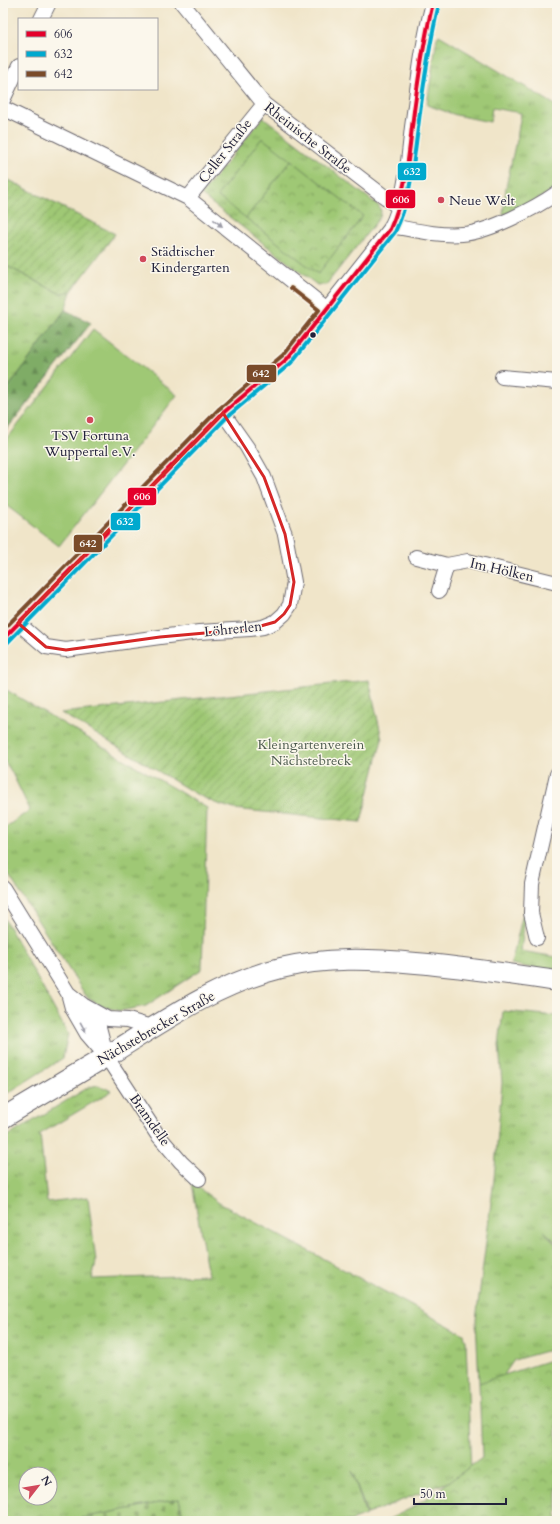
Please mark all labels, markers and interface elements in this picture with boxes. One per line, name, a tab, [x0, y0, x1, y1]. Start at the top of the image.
legend	[18, 18, 158, 90]
text: 606	[54, 26, 72, 42]
text: 632	[54, 46, 72, 62]
text: 642	[54, 66, 72, 82]
street label: Rheinische Straße	[260, 98, 356, 178]
street label: Celler Straße	[194, 115, 256, 187]
line badge: 632	[397, 162, 427, 181]
text: 632	[404, 164, 421, 179]
line badge: 606	[385, 189, 416, 209]
place label: Neue Welt	[449, 191, 515, 210]
text: 606	[393, 192, 410, 207]
marker: Neue Welt	[436, 195, 446, 205]
one-way arrow	[213, 218, 224, 227]
place label: Städtischer Kindergarten	[151, 242, 230, 277]
marker: Städtischer Kindergarten	[138, 254, 148, 264]
unlabelled marker	[308, 330, 318, 340]
line badge: 642	[246, 364, 277, 383]
text: 642	[253, 366, 270, 381]
marker: TSV Fortuna Wuppertal e.V.	[85, 415, 95, 425]
place label: TSV Fortuna Wuppertal e.V.	[43, 426, 136, 461]
line badge: 606	[127, 487, 157, 506]
text: 606	[134, 489, 151, 504]
line badge: 632	[110, 512, 141, 531]
text: 632	[117, 514, 134, 529]
line badge: 642	[73, 534, 103, 553]
text: 642	[80, 536, 97, 551]
street label: Im Hölken	[468, 553, 536, 587]
street label: Löhrerlen	[203, 617, 263, 641]
park label: Kleingartenverein Nächstebreck	[258, 735, 364, 770]
street label: Nächstebrecker Straße	[94, 987, 218, 1069]
one-way arrow	[79, 1021, 86, 1033]
street label: Bramdelle	[125, 1090, 175, 1150]
north arrow	[18, 1466, 58, 1506]
text: N	[37, 1473, 55, 1489]
scale bar	[414, 1480, 506, 1506]
text: 50 m	[420, 1486, 447, 1502]

